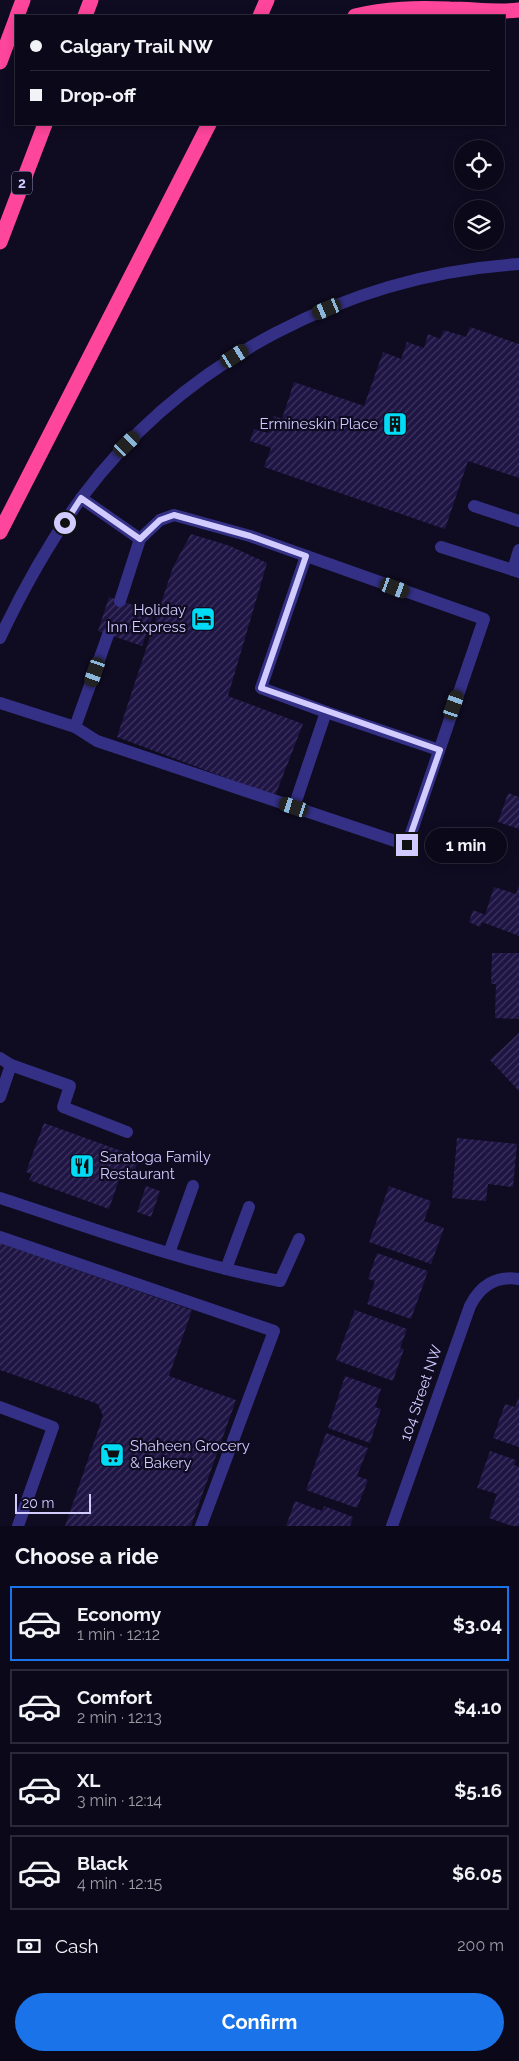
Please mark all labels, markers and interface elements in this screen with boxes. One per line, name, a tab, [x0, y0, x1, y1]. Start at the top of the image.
text: Calgary Trail NW	[60, 35, 213, 57]
text: Drop-off	[60, 84, 136, 106]
map controls	[454, 140, 504, 250]
button: locate	[454, 140, 504, 190]
road number: 2	[12, 172, 32, 194]
button: layers	[454, 200, 504, 250]
car	[310, 296, 343, 322]
car	[218, 342, 251, 370]
building icon: Ermineskin Place	[382, 411, 408, 437]
place label: Ermineskin Place	[259, 415, 378, 433]
car	[110, 428, 143, 460]
route start	[54, 512, 76, 534]
car	[378, 576, 411, 600]
place label: Holiday Inn Express	[107, 601, 186, 636]
hotel icon: Holiday Inn Express	[190, 606, 216, 632]
car	[83, 655, 106, 689]
car	[442, 688, 465, 722]
car	[277, 795, 310, 819]
callout: 1 min	[424, 828, 507, 862]
route end	[396, 834, 418, 856]
text: 1 min	[446, 836, 486, 855]
place label: Saratoga Family Restaurant	[100, 1148, 211, 1183]
restaurant icon: Saratoga Family Restaurant	[69, 1153, 95, 1179]
street label: 104 Street NW	[396, 1342, 446, 1443]
place label: Shaheen Grocery & Bakery	[130, 1437, 250, 1472]
supermarket icon: Shaheen Grocery & Bakery	[99, 1442, 125, 1468]
scale bar	[15, 1491, 91, 1514]
text: 20 m	[22, 1495, 54, 1511]
text: Choose a ride	[15, 1543, 159, 1569]
icon: car	[17, 1601, 62, 1646]
text: Economy	[77, 1603, 161, 1625]
text: $3.04	[453, 1613, 502, 1635]
text: 1 min · 12:12	[77, 1625, 160, 1644]
icon: car	[17, 1684, 62, 1729]
text: Comfort	[77, 1686, 152, 1708]
text: $4.10	[454, 1696, 502, 1718]
text: 2 min · 12:13	[77, 1708, 162, 1727]
icon: car	[17, 1767, 62, 1812]
text: XL	[77, 1769, 100, 1791]
text: $5.16	[454, 1779, 502, 1801]
text: 3 min · 12:14	[77, 1791, 162, 1810]
icon: car	[17, 1850, 62, 1895]
text: Black	[77, 1852, 128, 1874]
text: $6.05	[452, 1862, 502, 1884]
text: 4 min · 12:15	[77, 1874, 162, 1893]
icon: cash	[15, 1932, 43, 1960]
text: Cash	[55, 1935, 99, 1957]
text: 200 m	[457, 1936, 504, 1955]
button: Confirm	[15, 1993, 504, 2051]

